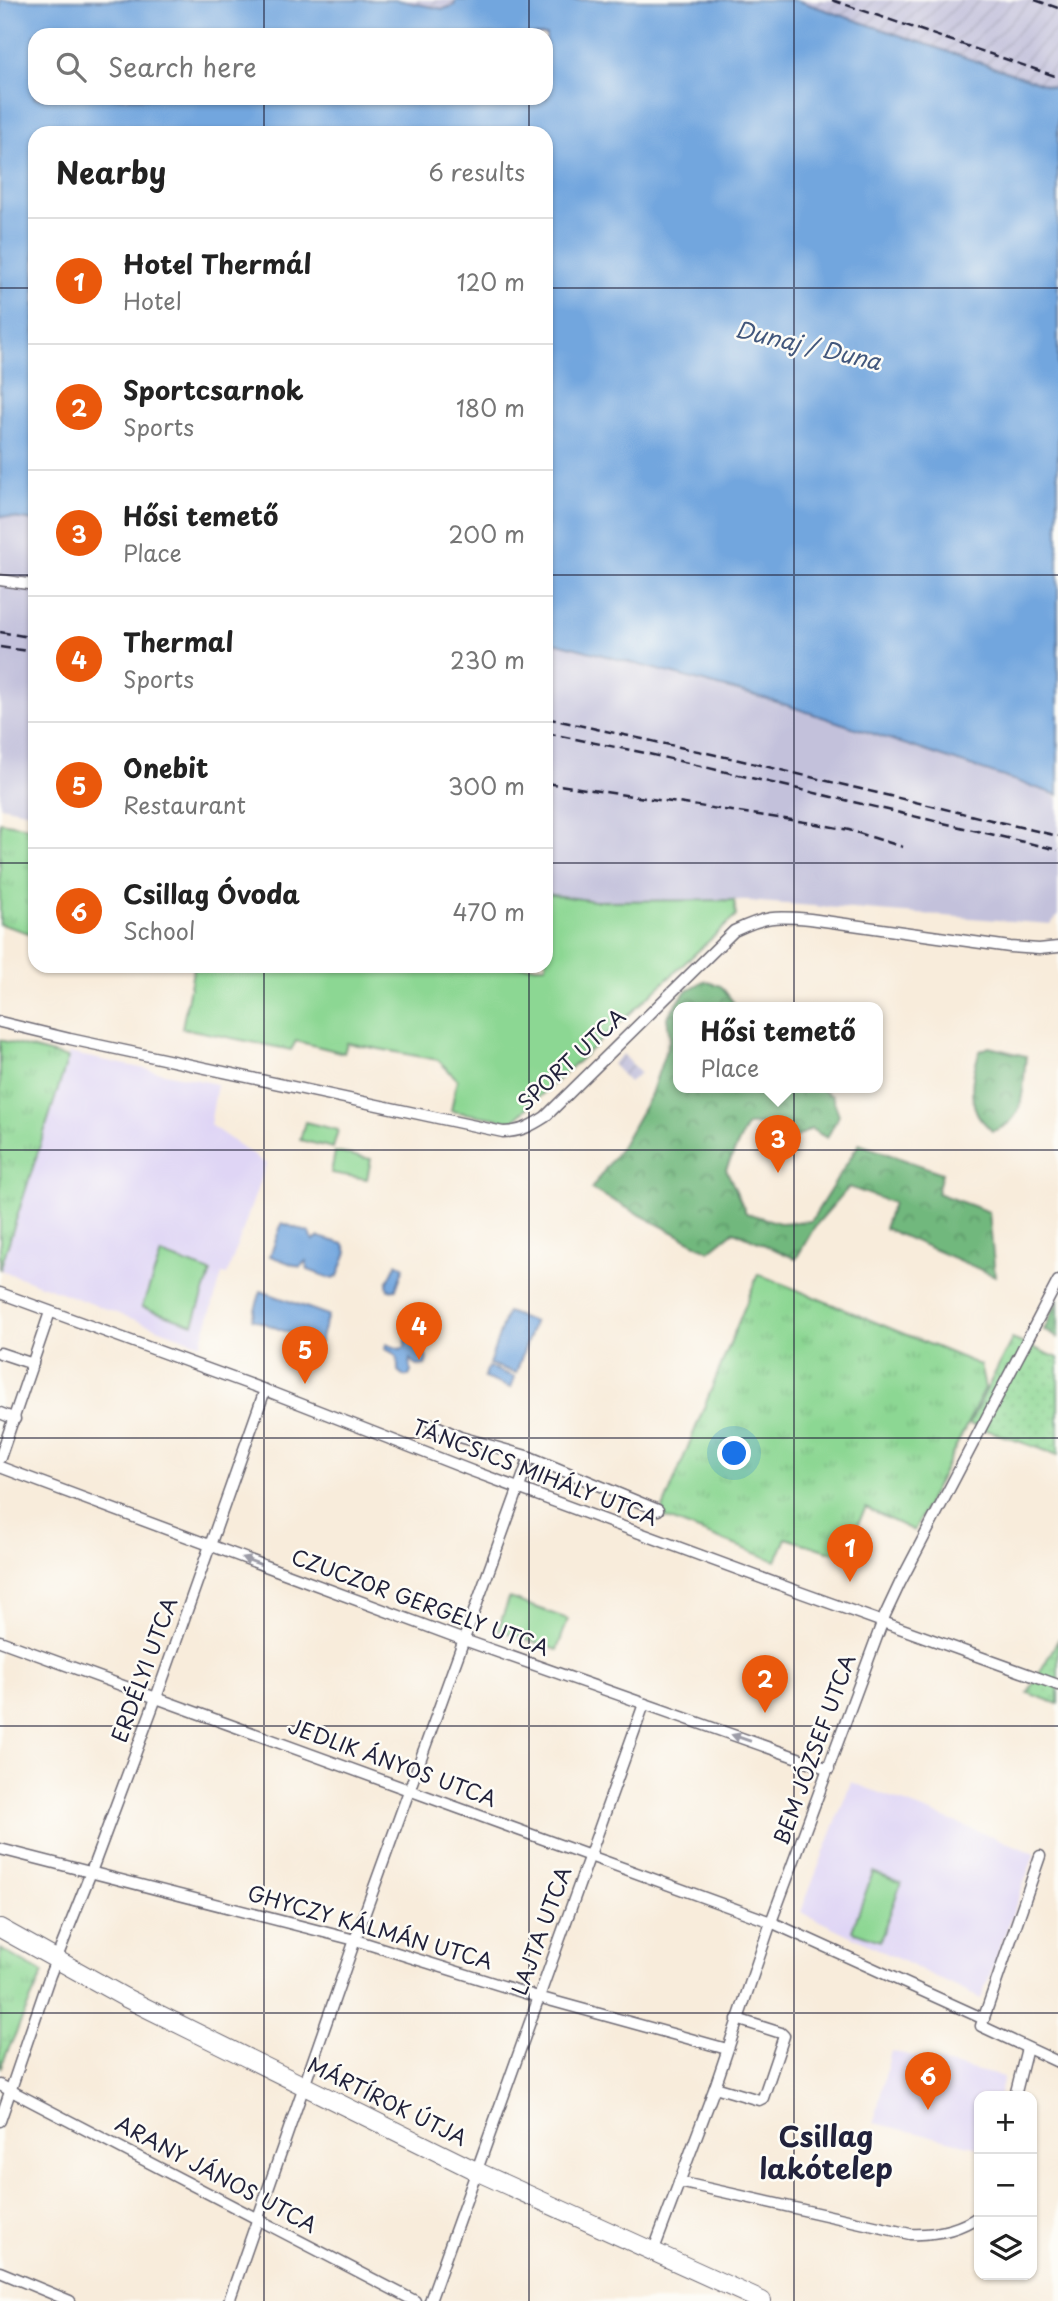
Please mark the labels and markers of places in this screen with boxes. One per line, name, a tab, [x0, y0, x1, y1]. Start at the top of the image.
pin: 3	[755, 1115, 801, 1173]
pin: 4	[396, 1302, 442, 1360]
pin: 5	[282, 1326, 328, 1384]
pin: 1	[827, 1524, 873, 1582]
pin: 2	[742, 1655, 788, 1713]
pin: 6	[905, 2052, 951, 2110]

